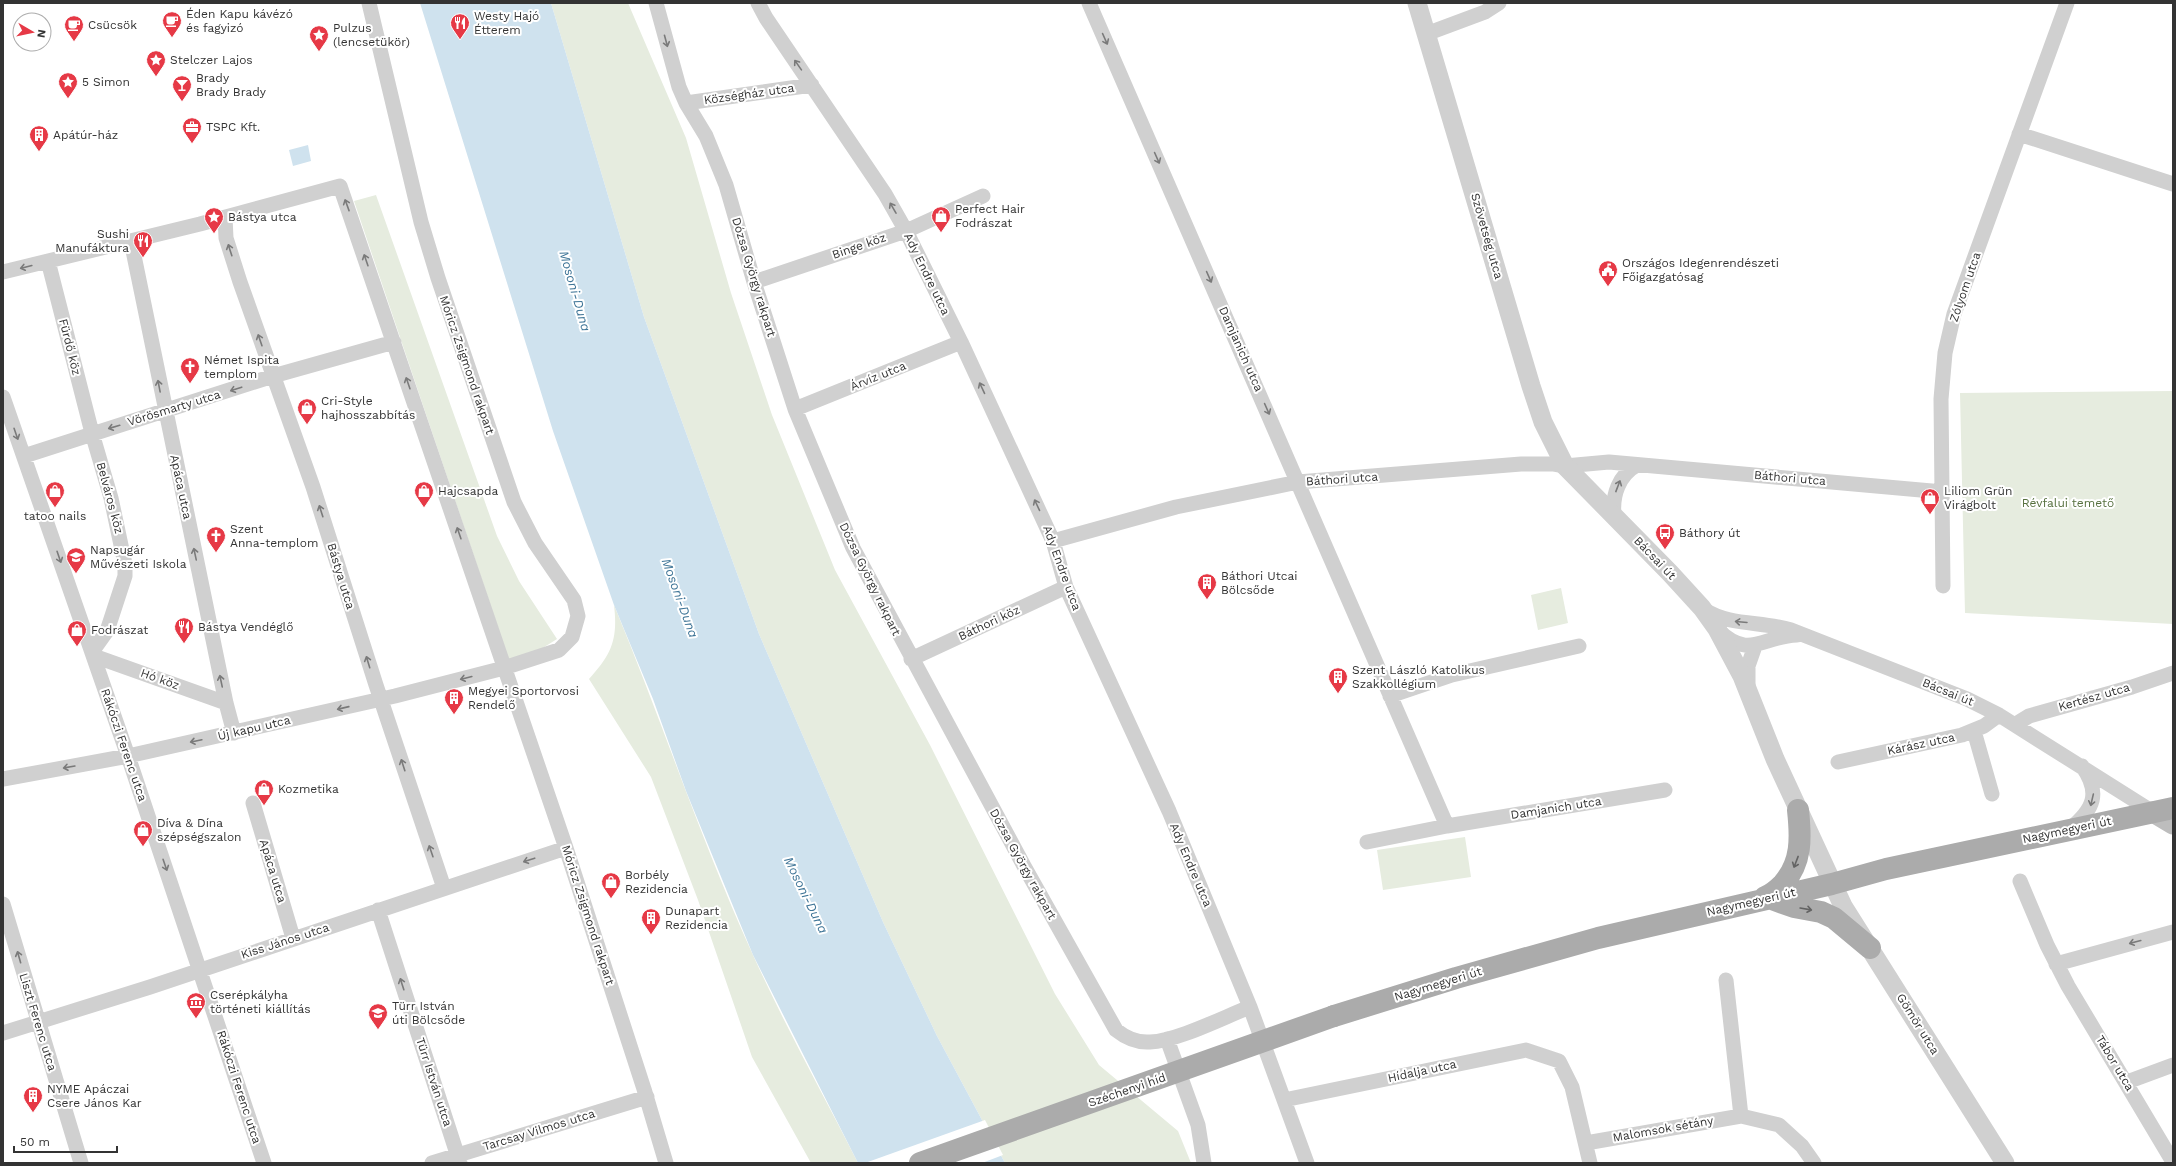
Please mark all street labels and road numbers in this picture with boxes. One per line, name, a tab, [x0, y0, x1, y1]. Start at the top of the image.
street label: Községház utca	[703, 81, 795, 107]
street label: Szövetség utca	[1468, 191, 1506, 281]
street label: Dózsa György rakpart	[729, 216, 779, 338]
street label: Binge köz	[830, 230, 888, 262]
street label: Ady Endre utca	[901, 231, 953, 318]
street label: Zólyom utca	[1947, 250, 1984, 324]
street label: Móricz Zsigmond rakpart	[437, 294, 497, 436]
street label: Damjanich utca	[1216, 304, 1266, 394]
street label: Fürdő köz	[56, 317, 84, 377]
street label: Árvíz utca	[848, 358, 908, 393]
street label: Vörösmarty utca	[126, 387, 222, 429]
street label: Apáca utca	[167, 454, 195, 521]
street label: Belváros köz	[94, 461, 126, 535]
street label: Báthori utca	[1753, 468, 1827, 488]
street label: Báthori utca	[1306, 469, 1379, 489]
street label: Dózsa György rakpart	[836, 520, 904, 638]
street label: Ady Endre utca	[1040, 524, 1084, 613]
street label: Bácsai út	[1631, 534, 1679, 582]
street label: Bástya utca	[324, 541, 358, 611]
street label: Báthori köz	[956, 603, 1022, 643]
street label: Hó köz	[139, 666, 181, 692]
street label: Bácsai út	[1920, 675, 1976, 709]
street label: Kertész utca	[2057, 680, 2131, 714]
street label: Rákóczi Ferenc utca	[98, 687, 150, 803]
street label: Új kapu utca	[216, 713, 292, 743]
street label: Kárász utca	[1886, 730, 1956, 758]
street label: Damjanich utca	[1510, 794, 1603, 822]
street label: Dózsa György rakpart	[987, 806, 1059, 922]
street label: Nagymegyeri út	[2021, 814, 2113, 846]
street label: Ady Endre utca	[1167, 821, 1215, 909]
street label: Apáca utca	[257, 838, 289, 905]
street label: Móricz Zsigmond rakpart	[559, 843, 617, 987]
street label: Nagymegyeri út	[1705, 885, 1797, 919]
street label: Kiss János utca	[239, 920, 331, 962]
street label: Nagymegyeri út	[1393, 964, 1483, 1004]
street label: Liszt Ferenc utca	[16, 971, 60, 1073]
street label: Gömör utca	[1894, 991, 1942, 1057]
street label: Rákóczi Ferenc utca	[214, 1029, 264, 1146]
street label: Tábor utca	[2093, 1033, 2137, 1093]
street label: Türr István utca	[413, 1036, 455, 1128]
street label: Hídalja utca	[1386, 1057, 1458, 1085]
street label: Széchenyi híd	[1087, 1070, 1167, 1110]
street label: Tarcsay Vilmos utca	[481, 1106, 597, 1154]
street label: Malomsok sétány	[1612, 1113, 1715, 1145]

